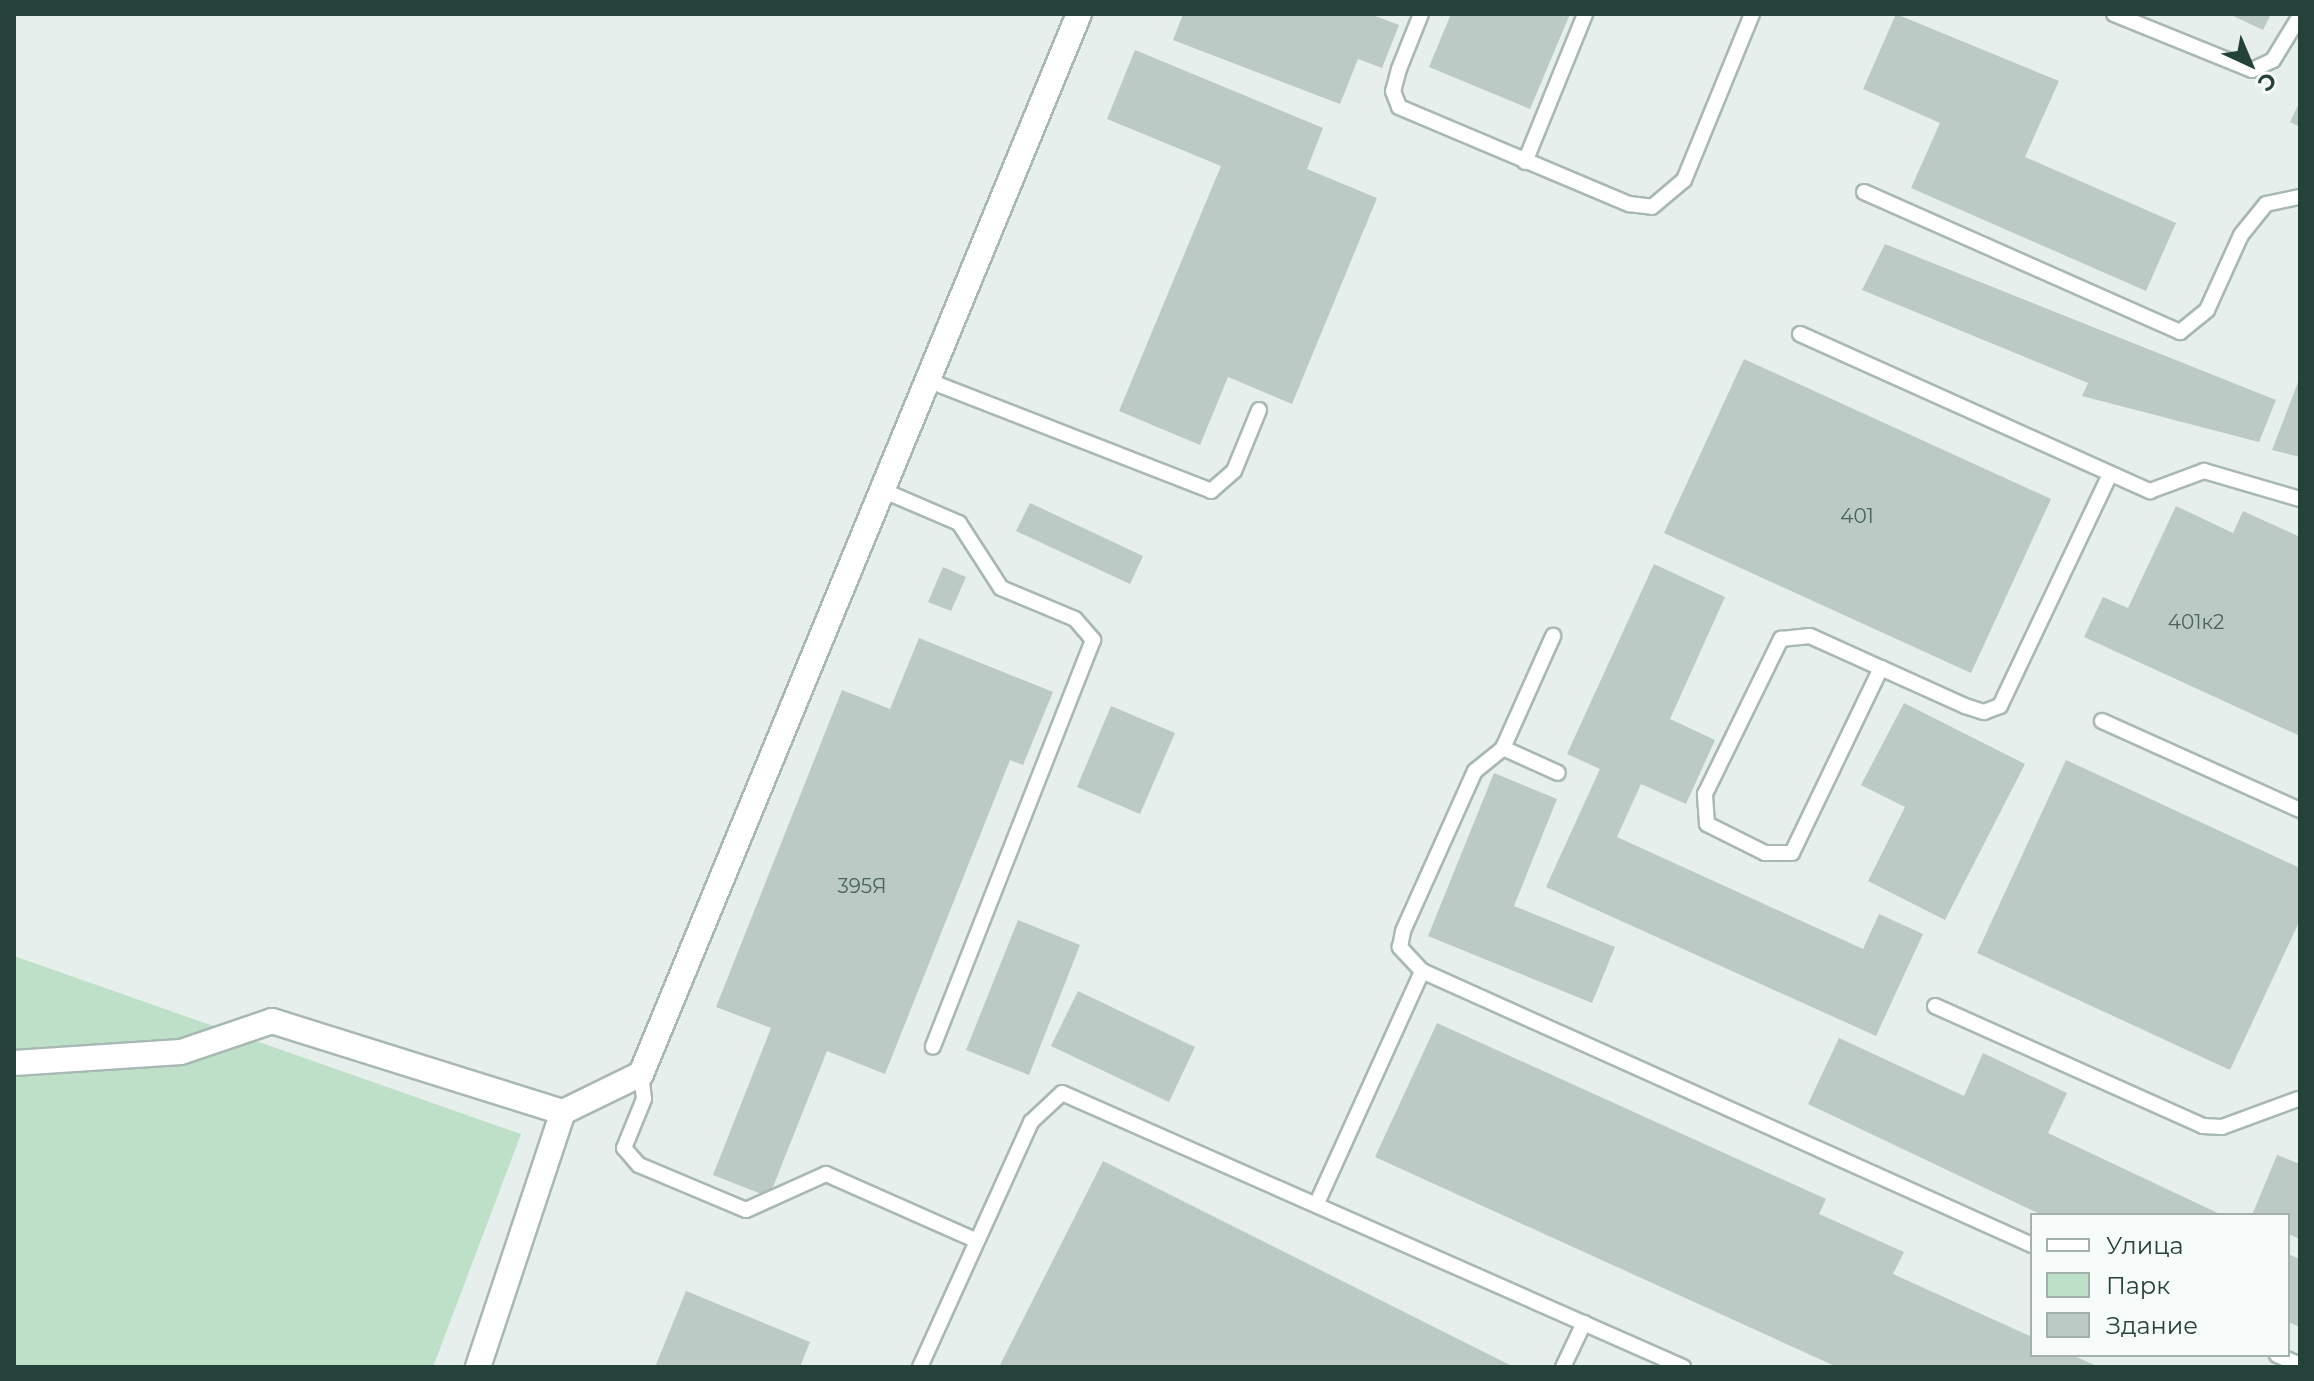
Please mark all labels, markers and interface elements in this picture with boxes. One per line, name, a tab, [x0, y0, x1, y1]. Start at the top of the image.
north arrow	[2210, 24, 2290, 104]
text: С	[2252, 66, 2282, 97]
house number: 401	[1840, 504, 1874, 528]
house number: 401к2	[2168, 610, 2224, 634]
house number: 395Я	[837, 874, 887, 898]
legend	[2030, 1213, 2290, 1357]
text: Улица	[2106, 1231, 2184, 1260]
text: Парк	[2106, 1271, 2170, 1300]
text: Здание	[2106, 1311, 2198, 1340]

